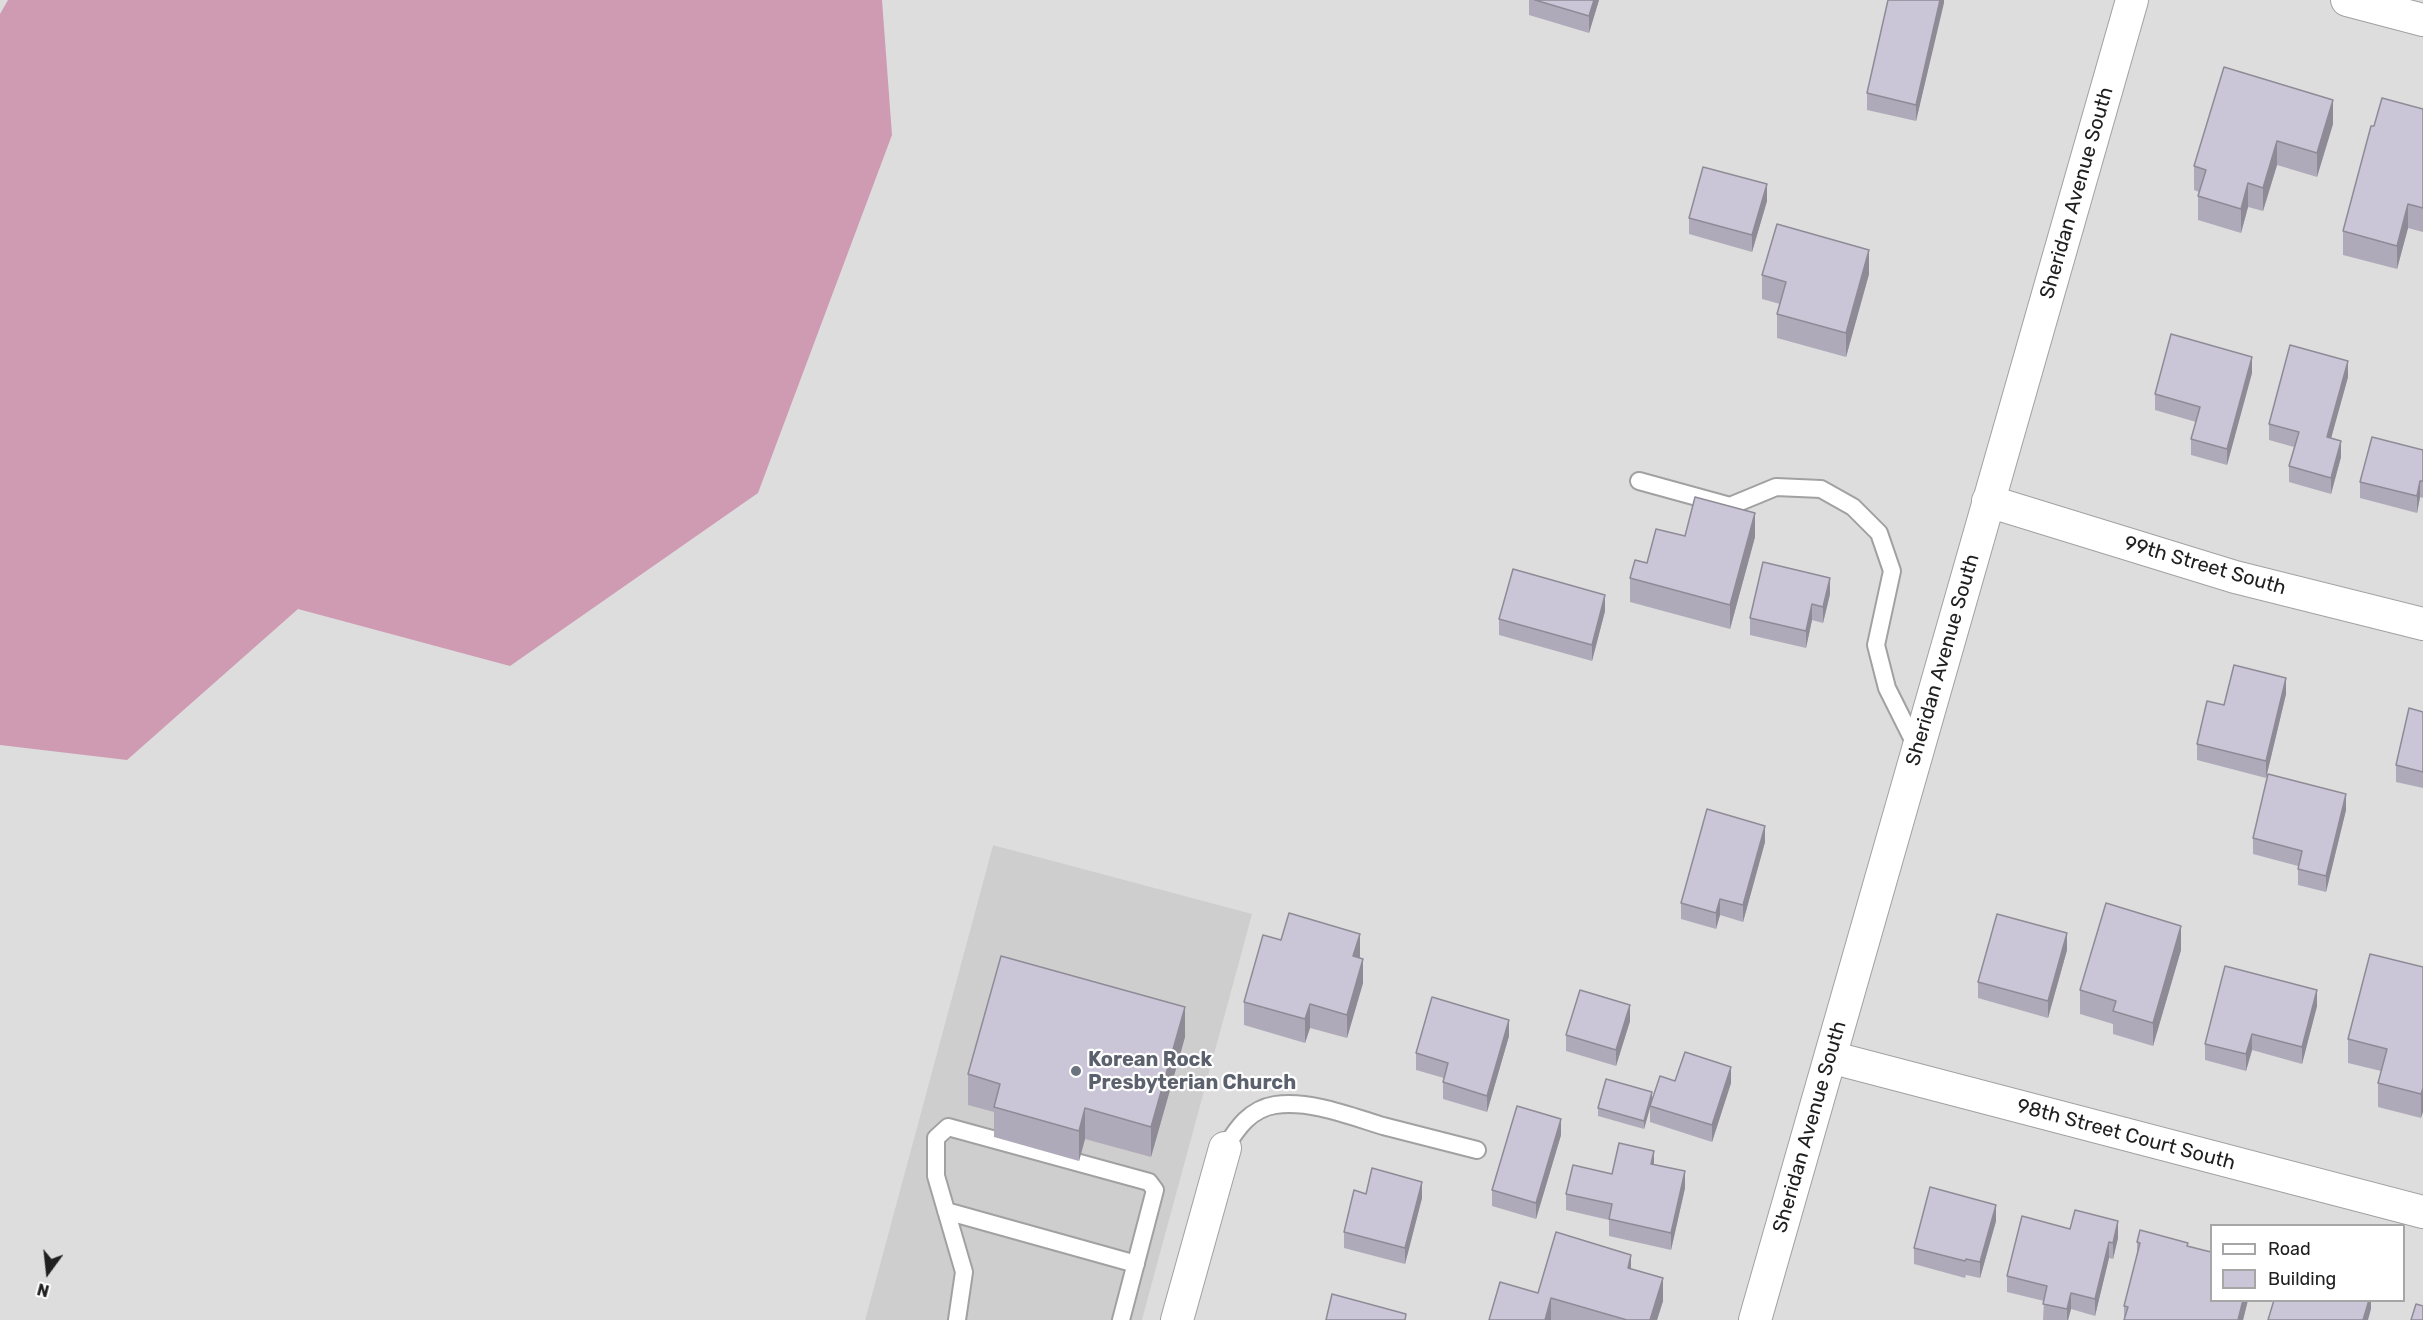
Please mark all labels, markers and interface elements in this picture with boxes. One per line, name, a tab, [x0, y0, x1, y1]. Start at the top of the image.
street label: Sheridan Avenue South	[2035, 84, 2119, 302]
street label: 99th Street South	[2121, 531, 2289, 601]
street label: Sheridan Avenue South	[1901, 551, 1985, 769]
street label: Sheridan Avenue South	[1768, 1018, 1852, 1236]
place label: Korean Rock Presbyterian Church	[1088, 1048, 1296, 1095]
marker: Korean Rock Presbyterian Church	[1069, 1064, 1083, 1078]
street label: 98th Street Court South	[2014, 1094, 2238, 1176]
legend	[2210, 1224, 2405, 1302]
text: Road	[2268, 1238, 2311, 1260]
north arrow	[18, 1242, 78, 1302]
text: Building	[2268, 1268, 2336, 1290]
text: N	[35, 1279, 51, 1301]

